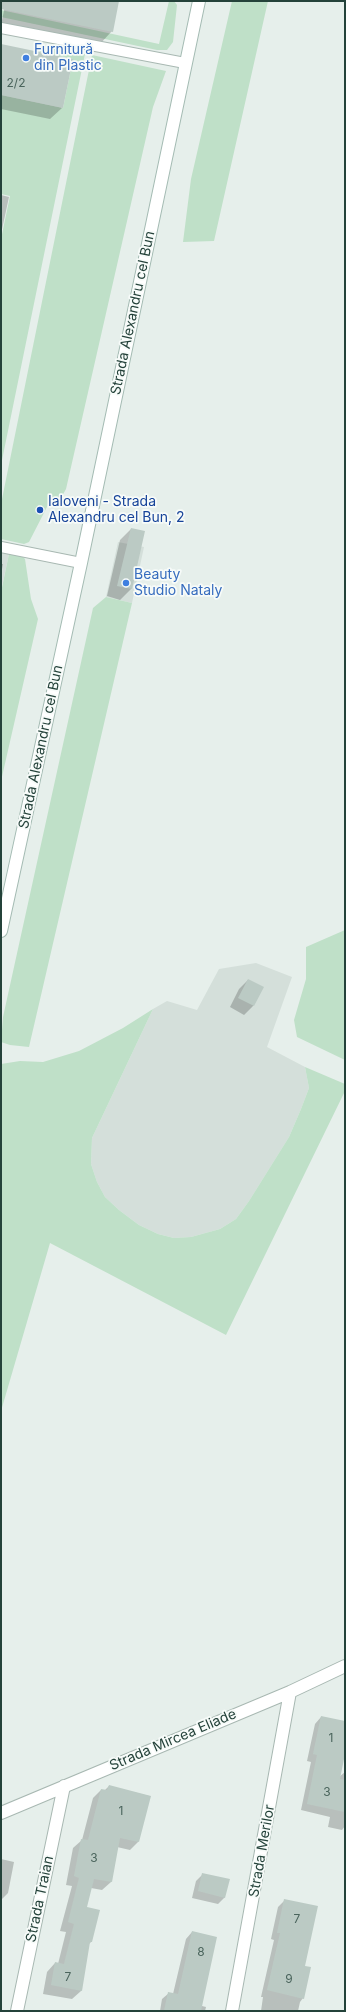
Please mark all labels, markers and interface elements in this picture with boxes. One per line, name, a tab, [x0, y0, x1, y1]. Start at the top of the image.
place label: Furnitură din Plastic	[34, 42, 102, 74]
marker: Furnitură din Plastic	[21, 53, 31, 63]
house number: 2/2	[7, 76, 25, 90]
street label: Strada Alexandru cel Bun	[107, 230, 159, 396]
place label: Ialoveni - Strada Alexandru cel Bun, 2	[48, 494, 184, 526]
marker: Ialoveni - Strada Alexandru cel Bun, 2	[35, 505, 45, 515]
place label: Beauty Studio Nataly	[134, 567, 222, 600]
marker: Beauty Studio Nataly	[121, 578, 131, 588]
street label: Strada Alexandru cel Bun	[15, 664, 67, 830]
street label: Strada Mircea Eliade	[107, 1706, 239, 1774]
house number: 1	[329, 1731, 333, 1745]
house number: 3	[323, 1785, 331, 1799]
street label: Strada Merilor	[246, 1803, 278, 1899]
house number: 1	[119, 1804, 123, 1818]
house number: 3	[90, 1851, 98, 1865]
street label: Strada Traian	[23, 1854, 57, 1944]
house number: 7	[294, 1912, 300, 1926]
house number: 8	[197, 1945, 205, 1959]
house number: 7	[65, 1970, 71, 1984]
house number: 9	[285, 1972, 293, 1986]

